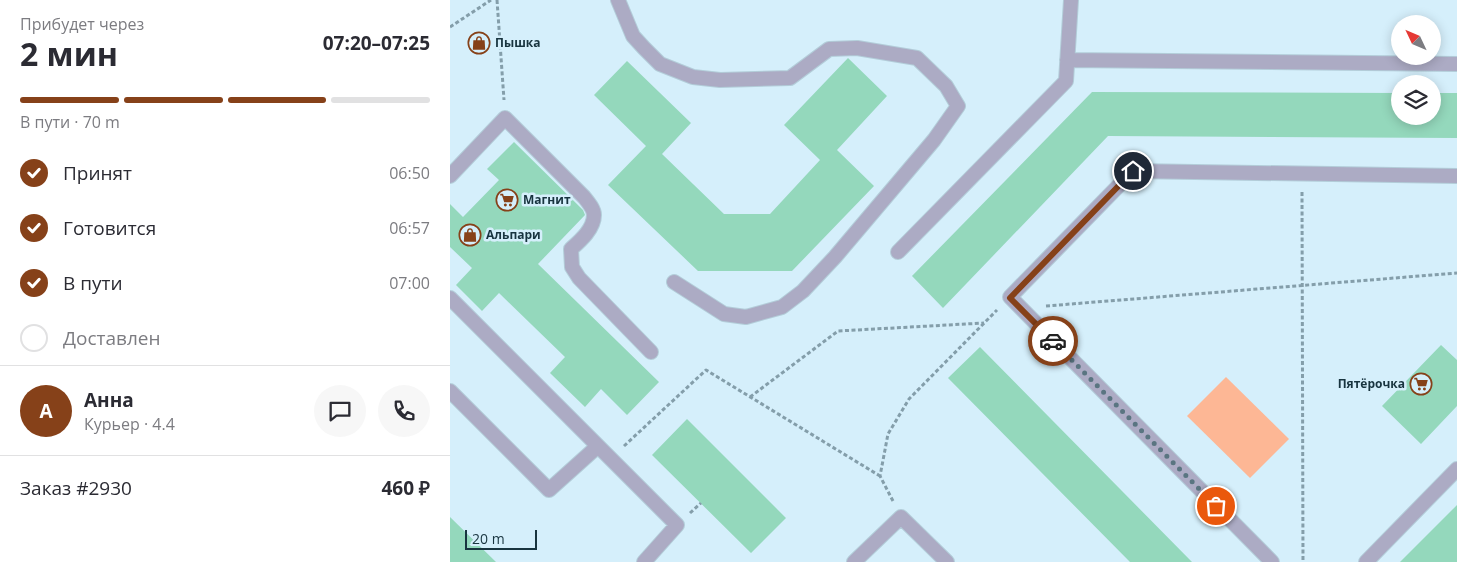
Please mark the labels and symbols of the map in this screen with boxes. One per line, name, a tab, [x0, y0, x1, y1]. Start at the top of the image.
north arrow	[1391, 15, 1441, 65]
shop icon: Пышка	[467, 31, 491, 55]
place label: Пышка	[495, 34, 540, 51]
pin	[1112, 150, 1154, 192]
supermarket icon: Магнит	[495, 188, 519, 212]
place label: Магнит	[523, 191, 571, 208]
shop icon: Альпари	[458, 223, 482, 247]
place label: Альпари	[486, 226, 541, 243]
courier	[1028, 316, 1078, 366]
supermarket icon: Пятёрочка	[1409, 372, 1433, 396]
place label: Пятёрочка	[1338, 375, 1405, 392]
pin	[1195, 485, 1237, 527]
scale bar	[465, 527, 538, 550]

